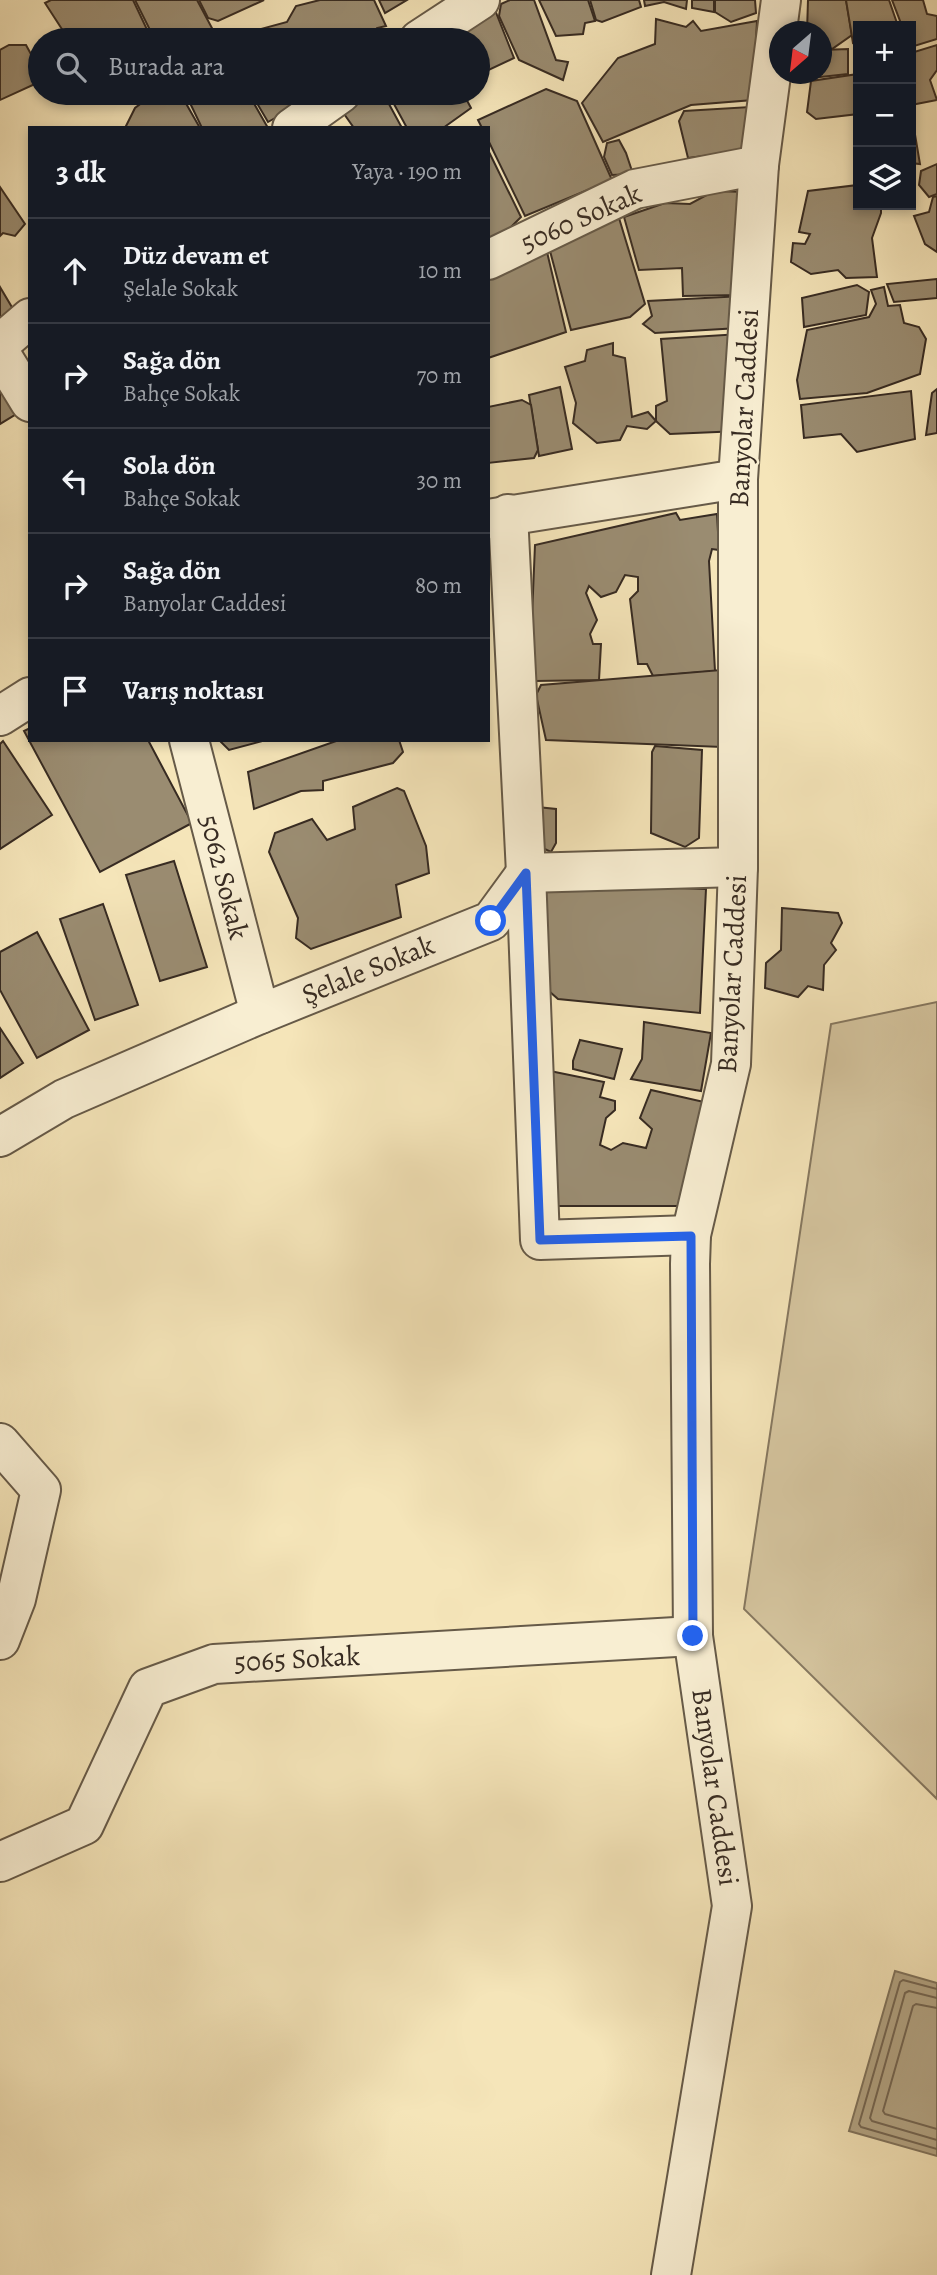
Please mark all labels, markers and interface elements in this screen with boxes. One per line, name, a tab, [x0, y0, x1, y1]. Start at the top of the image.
north arrow	[769, 21, 832, 84]
map controls	[853, 21, 916, 210]
button: +	[853, 21, 916, 84]
search box	[28, 28, 490, 105]
icon: search	[52, 48, 90, 86]
text: Burada ara	[108, 49, 225, 84]
button: −	[853, 84, 916, 147]
button: layers	[853, 147, 916, 210]
text: 3 dk	[56, 152, 106, 192]
text: Yaya · 190 m	[352, 156, 462, 187]
street label: 5060 Sokak	[514, 174, 648, 262]
text: Düz devam et	[123, 238, 269, 273]
icon: ahead	[56, 252, 94, 290]
text: 10 m	[418, 255, 462, 286]
text: Şelale Sokak	[123, 273, 238, 304]
street label: Banyolar Caddesi	[720, 308, 768, 508]
text: Sağa dön	[123, 343, 221, 378]
icon: right	[56, 357, 94, 395]
text: 70 m	[416, 360, 462, 391]
text: Bahçe Sokak	[123, 378, 240, 409]
text: Sola dön	[123, 448, 216, 483]
icon: left	[56, 462, 94, 500]
text: 30 m	[416, 465, 462, 496]
text: Bahçe Sokak	[123, 483, 240, 514]
text: Sağa dön	[123, 553, 221, 588]
icon: right	[56, 567, 94, 605]
text: 80 m	[415, 570, 462, 601]
text: Banyolar Caddesi	[123, 588, 287, 619]
icon: arrive	[56, 672, 94, 710]
text: Varış noktası	[123, 673, 264, 708]
street label: 5062 Sokak	[190, 811, 258, 943]
street label: Banyolar Caddesi	[708, 874, 756, 1074]
route start	[475, 905, 506, 936]
street label: Şelale Sokak	[296, 926, 440, 1014]
route end	[677, 1620, 708, 1651]
street label: 5065 Sokak	[233, 1637, 361, 1681]
street label: Banyolar Caddesi	[682, 1686, 748, 1888]

